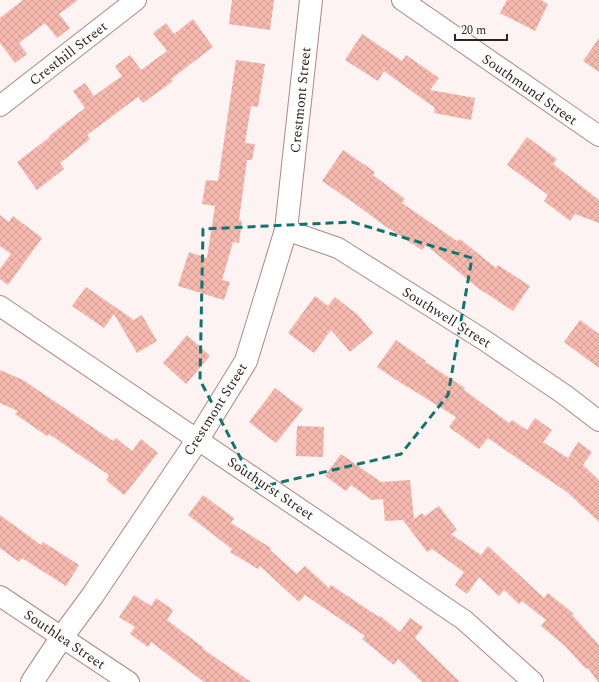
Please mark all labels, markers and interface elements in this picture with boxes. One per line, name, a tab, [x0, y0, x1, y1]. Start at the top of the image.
street label: Cresthill Street	[25, 16, 112, 91]
scale bar	[455, 16, 507, 42]
text: 20 m	[461, 21, 486, 40]
street label: Crestmont Street	[284, 46, 317, 154]
street label: Southmund Street	[478, 49, 582, 130]
street label: Southwell Street	[398, 282, 496, 353]
street label: Crestmont Street	[178, 359, 253, 460]
street label: Southurst Street	[223, 452, 318, 525]
street label: Southlea Street	[20, 604, 110, 675]

